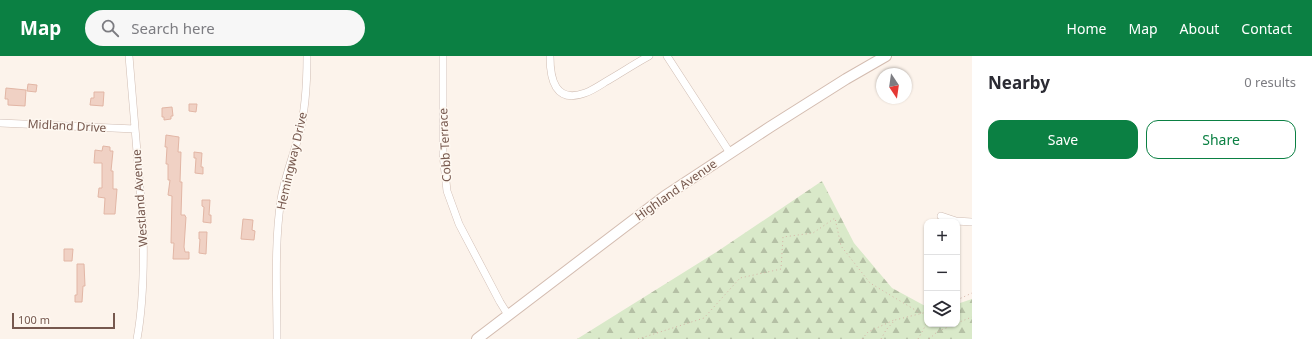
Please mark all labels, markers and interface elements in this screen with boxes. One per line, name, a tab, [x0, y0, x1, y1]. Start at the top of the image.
search box	[85, 10, 365, 46]
text: Map	[20, 15, 61, 41]
icon: search	[99, 17, 121, 39]
text: Search here	[131, 18, 215, 38]
text: Home	[1067, 19, 1106, 38]
text: Map	[1128, 19, 1158, 38]
text: About	[1180, 19, 1219, 38]
text: Contact	[1241, 19, 1292, 38]
north arrow	[876, 68, 912, 104]
text: Nearby	[988, 71, 1050, 94]
text: 0 results	[1244, 73, 1296, 91]
street label: Cobb Terrace	[434, 107, 455, 183]
street label: Hemingway Drive	[272, 110, 311, 211]
street label: Midland Drive	[27, 115, 107, 136]
button: Save	[988, 120, 1138, 159]
button: Share	[1146, 120, 1296, 159]
street label: Westland Avenue	[128, 149, 151, 247]
street label: Highland Avenue	[631, 155, 720, 224]
map controls	[924, 219, 960, 327]
button: +	[924, 219, 960, 255]
button: −	[924, 255, 960, 291]
button: layers	[924, 291, 960, 327]
scale bar	[12, 311, 115, 330]
text: 100 m	[18, 312, 50, 327]

